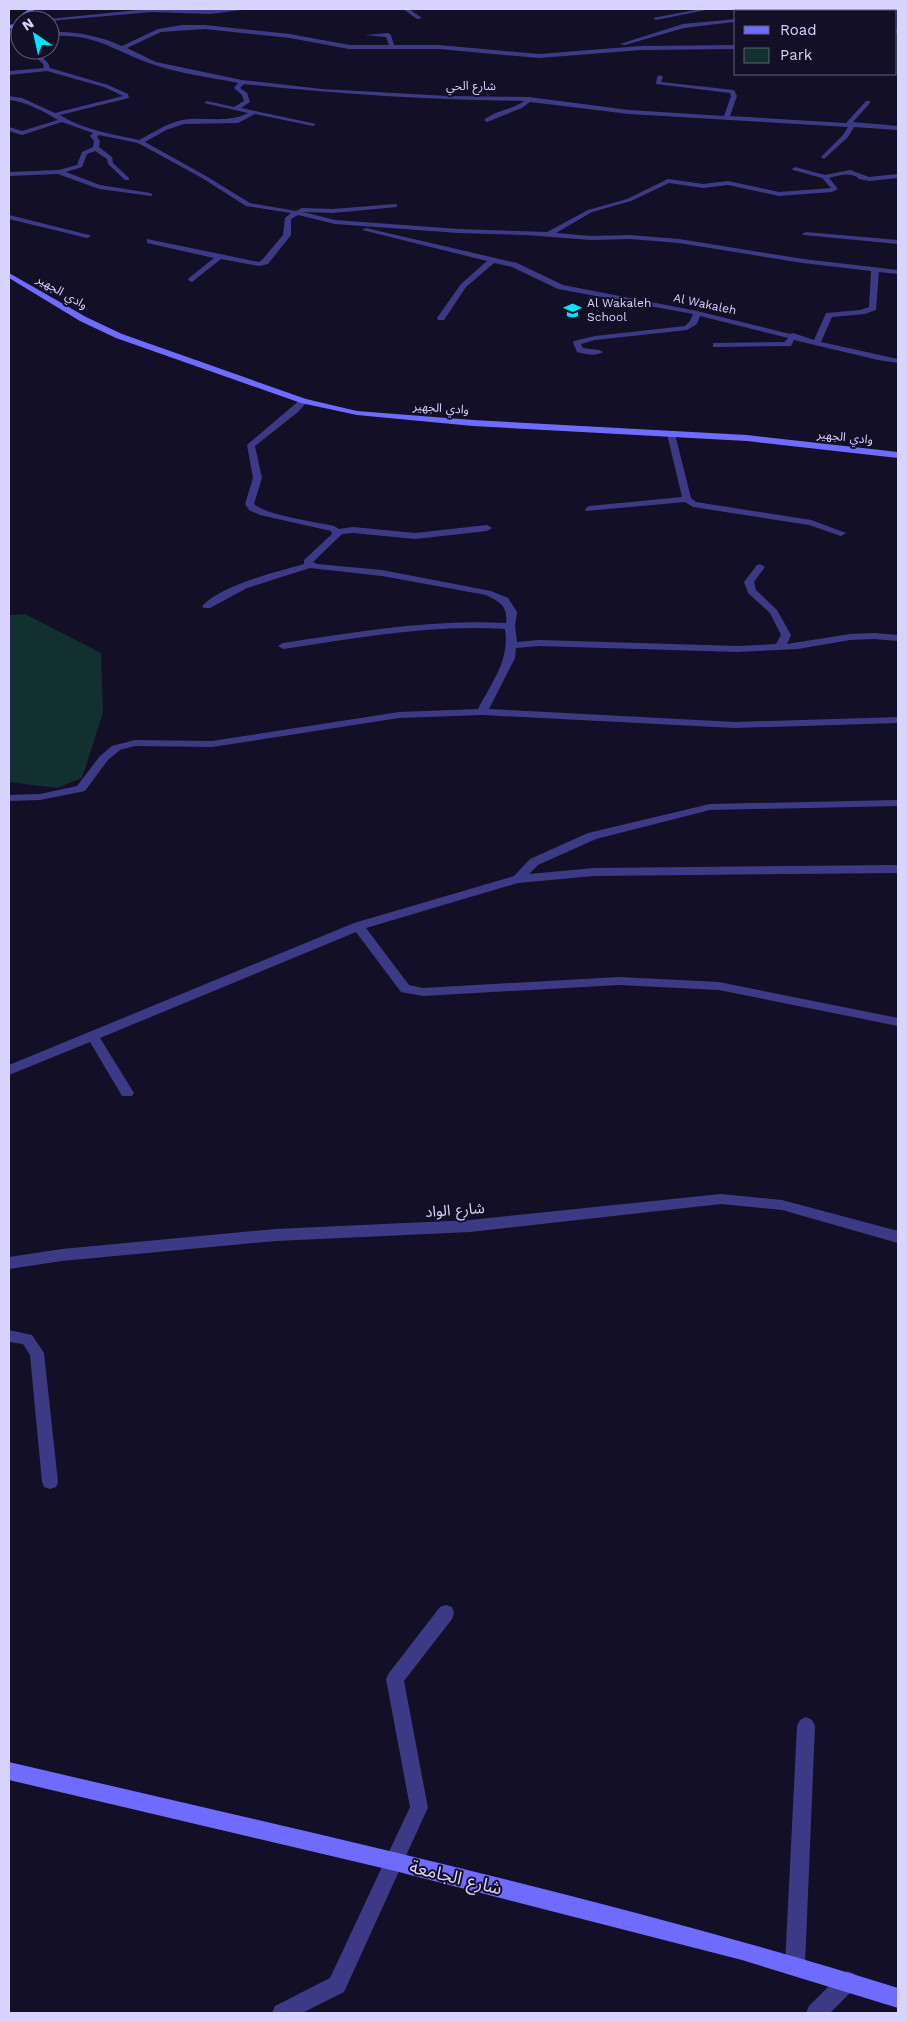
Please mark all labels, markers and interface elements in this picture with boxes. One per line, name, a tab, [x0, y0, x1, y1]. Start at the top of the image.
north arrow	[10, 10, 60, 60]
legend	[734, 10, 897, 75]
text: N	[19, 15, 37, 34]
text: Road	[780, 21, 817, 39]
text: Park	[780, 46, 813, 64]
street label: شارع الحي	[446, 79, 496, 96]
street label: وادي الجهير	[32, 271, 90, 314]
street label: Al Wakaleh	[672, 290, 738, 318]
place label: Al Wakaleh School	[587, 296, 651, 324]
school or university icon: Al Wakaleh School	[563, 300, 583, 320]
street label: وادي الجهير	[411, 399, 469, 420]
street label: وادي الجهير	[815, 427, 874, 450]
street label: شارع الواد	[425, 1199, 486, 1224]
street label: شارع الجامعة	[407, 1855, 504, 1902]

